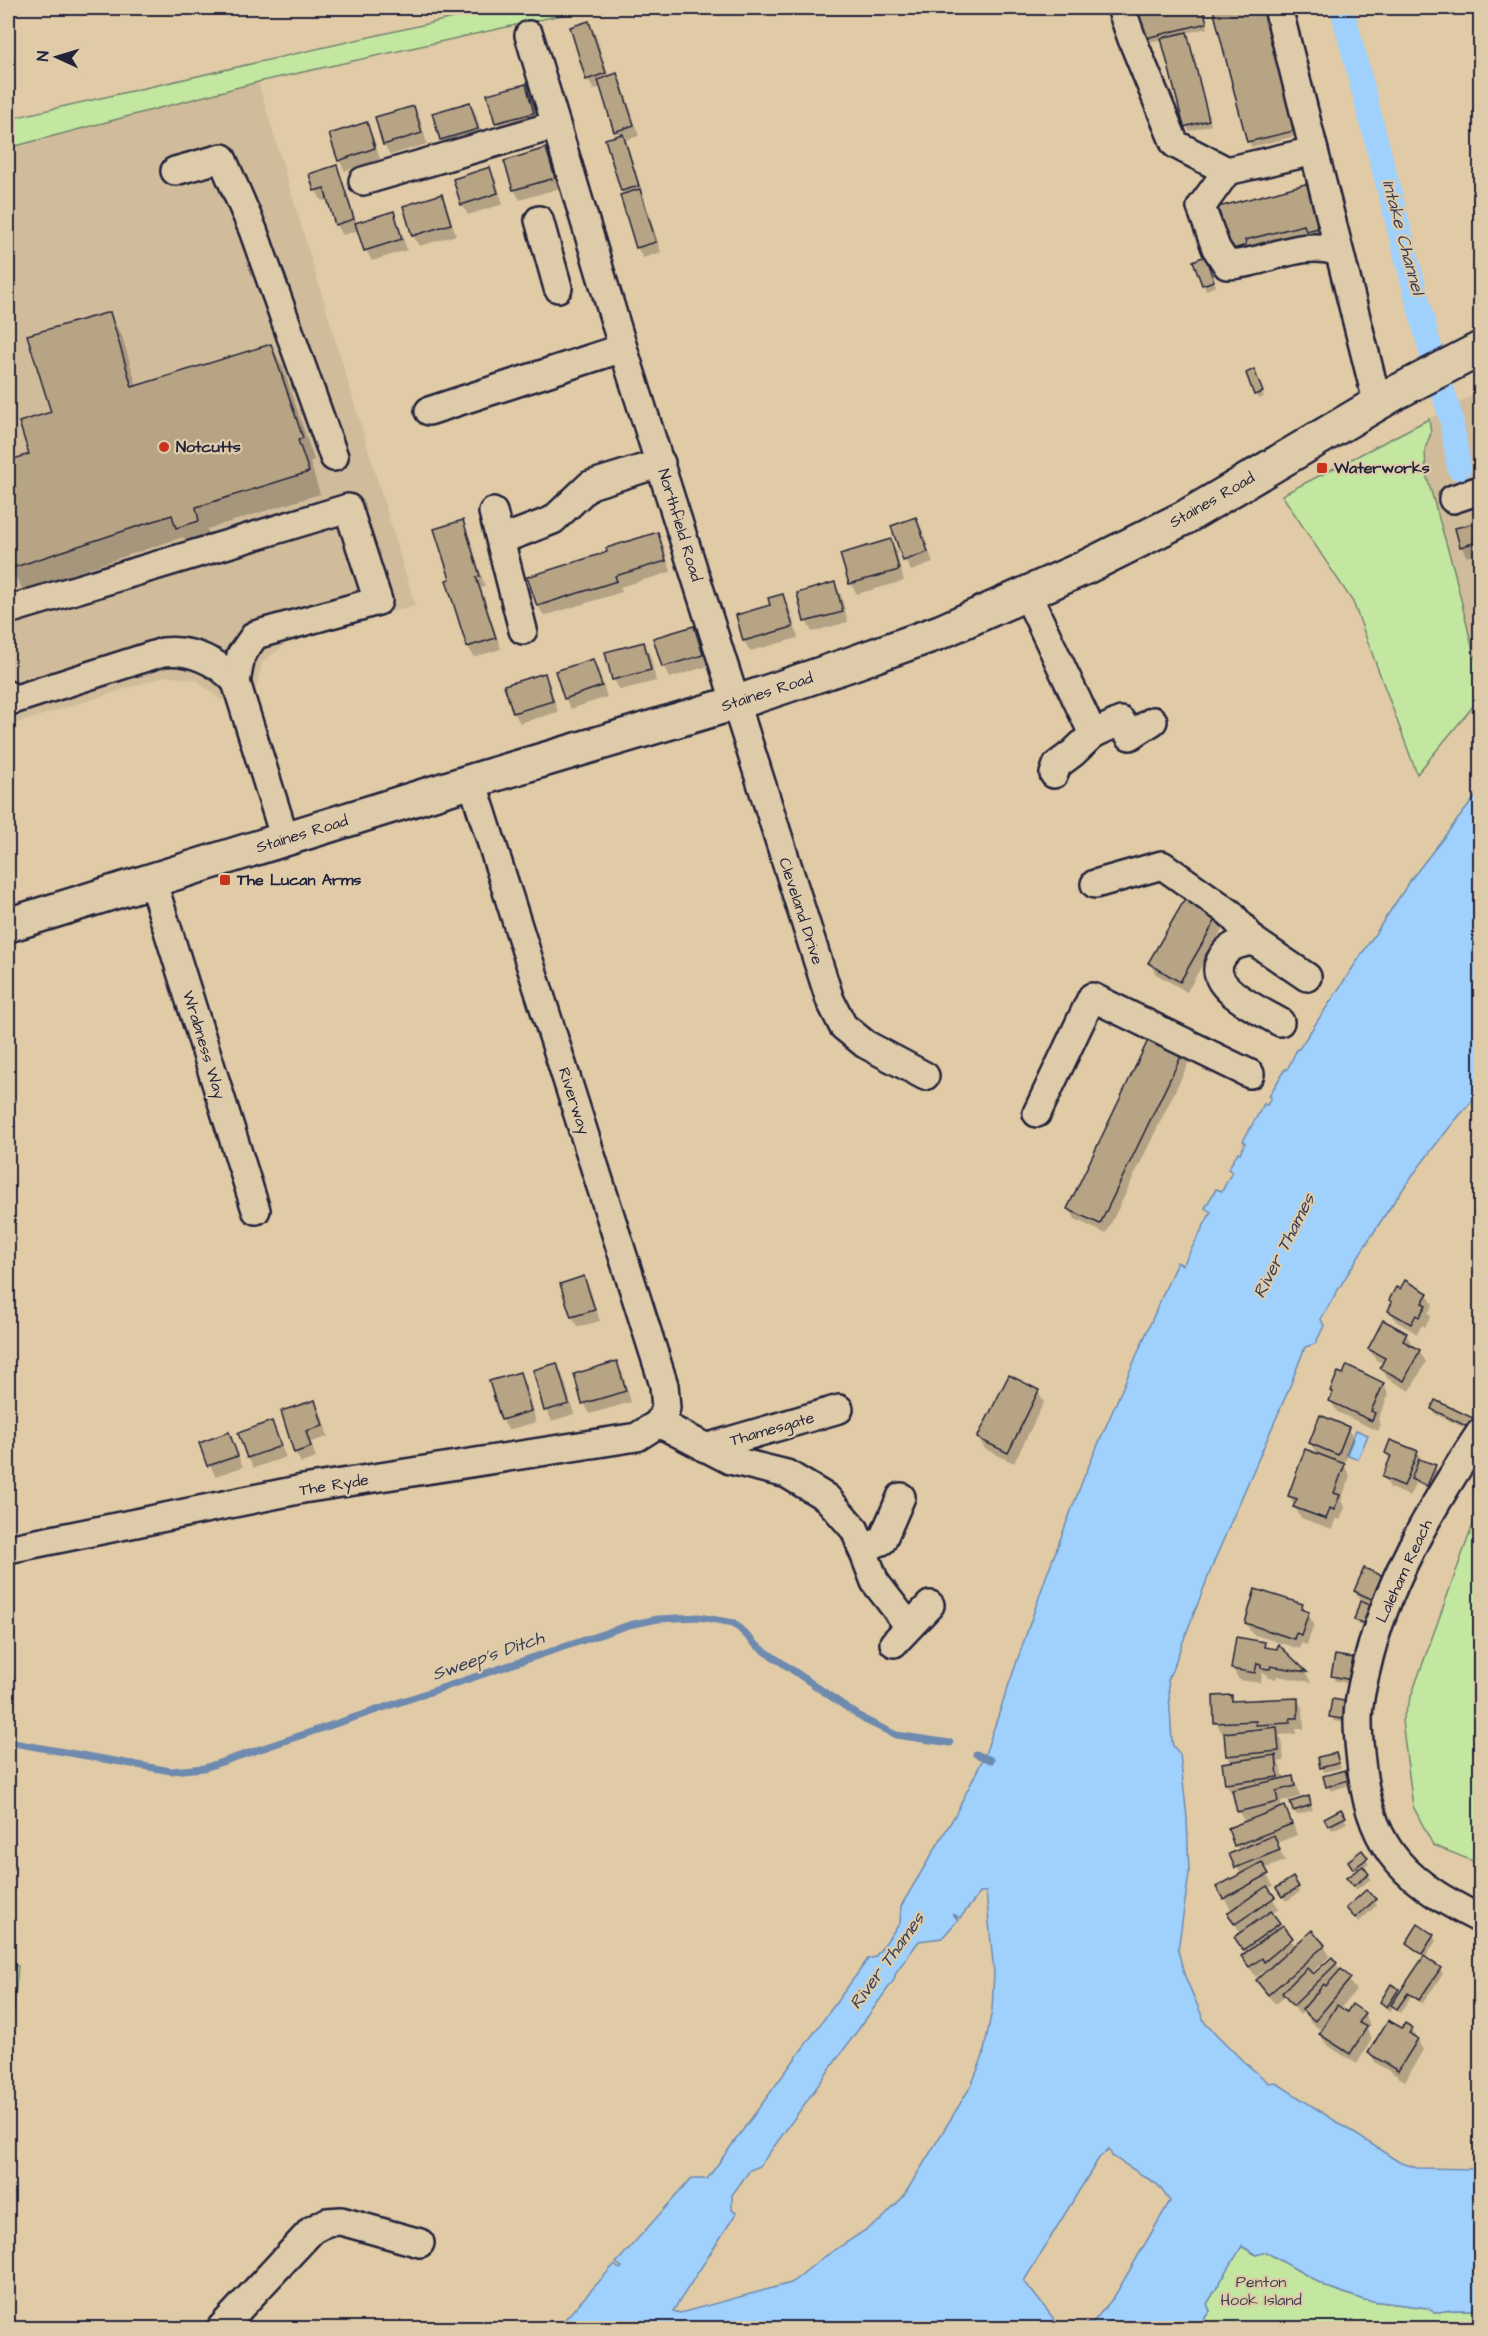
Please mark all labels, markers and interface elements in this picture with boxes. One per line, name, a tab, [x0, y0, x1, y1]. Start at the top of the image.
north arrow	[27, 27, 87, 87]
text: N	[32, 50, 54, 62]
water label: Intake Channel	[1376, 177, 1431, 299]
place label: Notcutts	[176, 436, 241, 458]
marker: Notcutts	[157, 440, 171, 454]
place label: Waterworks	[1333, 457, 1430, 479]
marker: Waterworks	[1315, 461, 1329, 475]
street label: Northfield Road	[652, 466, 708, 584]
street label: Staines Road	[1165, 467, 1259, 533]
street label: Staines Road	[718, 667, 816, 717]
street label: Staines Road	[253, 810, 351, 858]
street label: Cleveland Drive	[773, 855, 829, 968]
place label: The Lucan Arms	[236, 869, 361, 891]
marker: The Lucan Arms	[218, 873, 232, 887]
street label: Wrabness Way	[176, 988, 231, 1102]
street label: Riverway	[552, 1065, 595, 1138]
water label: River Thames	[1247, 1189, 1321, 1302]
street label: Thamesgate	[727, 1406, 817, 1452]
street label: The Ryde	[298, 1469, 371, 1502]
street label: Laleham Reach	[1370, 1516, 1438, 1626]
water label: Sweep's Ditch	[429, 1625, 548, 1687]
water label: River Thames	[843, 1907, 931, 2014]
park label: Penton Hook Island	[1220, 2271, 1302, 2311]

